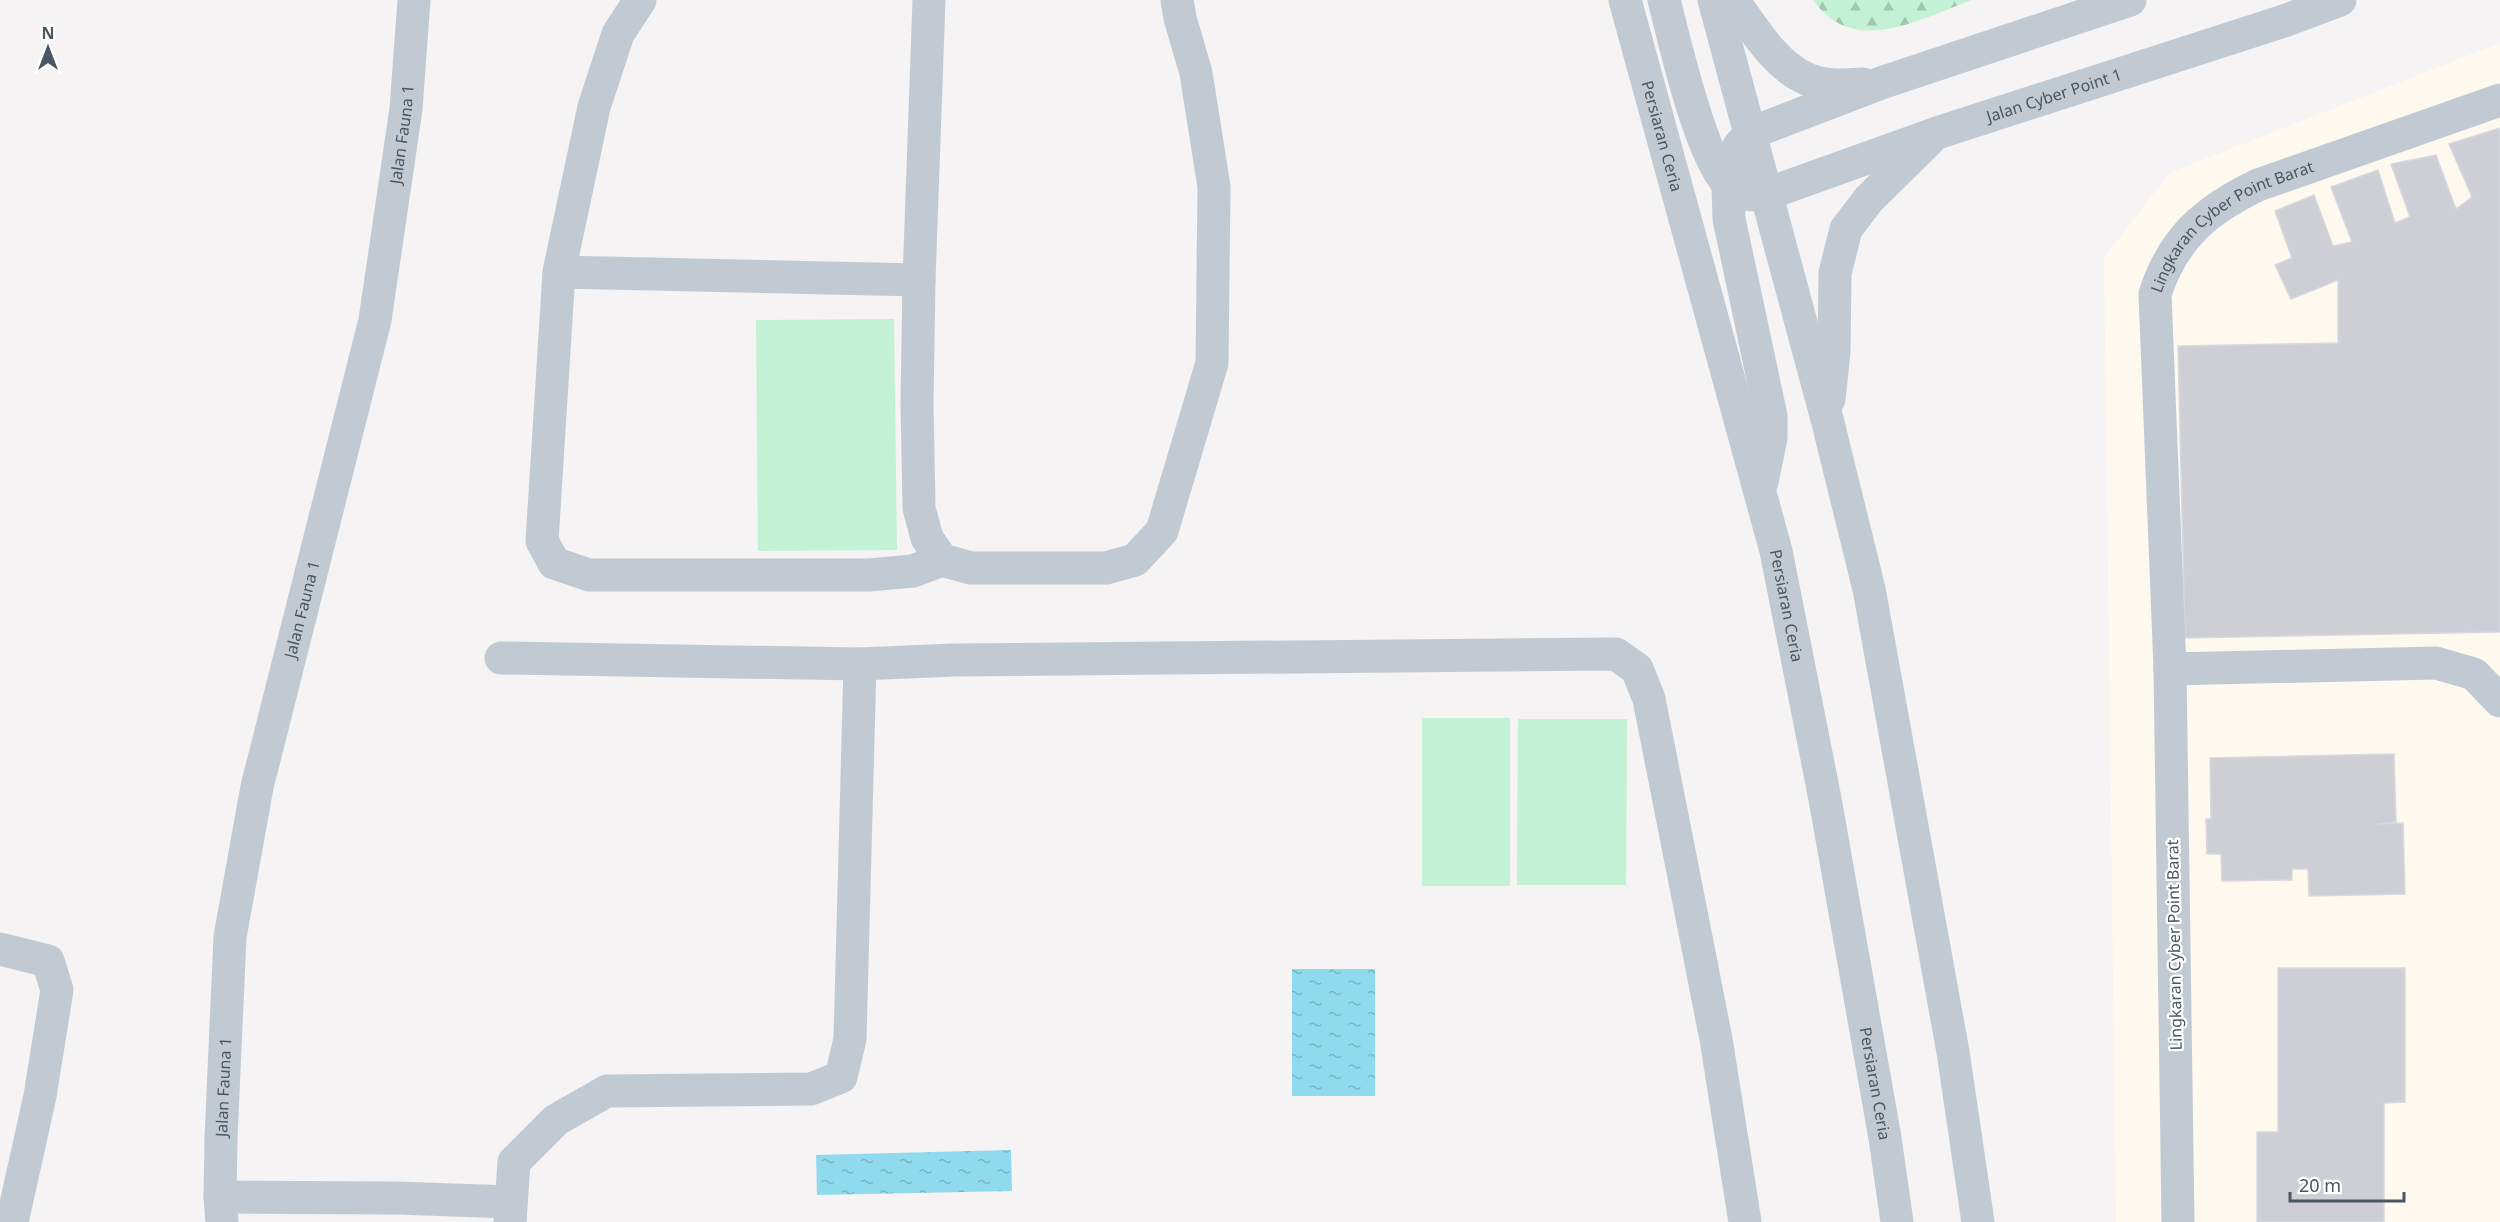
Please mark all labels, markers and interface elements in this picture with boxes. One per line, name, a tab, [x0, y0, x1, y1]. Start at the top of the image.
north arrow	[18, 18, 78, 78]
text: N	[41, 22, 55, 44]
street label: Jalan Cyber Point 1	[1982, 63, 2125, 128]
street label: Persiaran Ceria	[1637, 78, 1688, 194]
street label: Jalan Fauna 1	[384, 84, 419, 187]
street label: Lingkaran Cyber Point Barat	[2145, 155, 2317, 295]
street label: Persiaran Ceria	[1765, 547, 1809, 664]
street label: Jalan Fauna 1	[279, 558, 325, 662]
street label: Lingkaran Cyber Point Barat	[2161, 839, 2187, 1051]
street label: Persiaran Ceria	[1855, 1025, 1896, 1142]
street label: Jalan Fauna 1	[210, 1037, 237, 1140]
scale bar	[2290, 1165, 2404, 1203]
text: 20 m	[2299, 1173, 2341, 1197]

